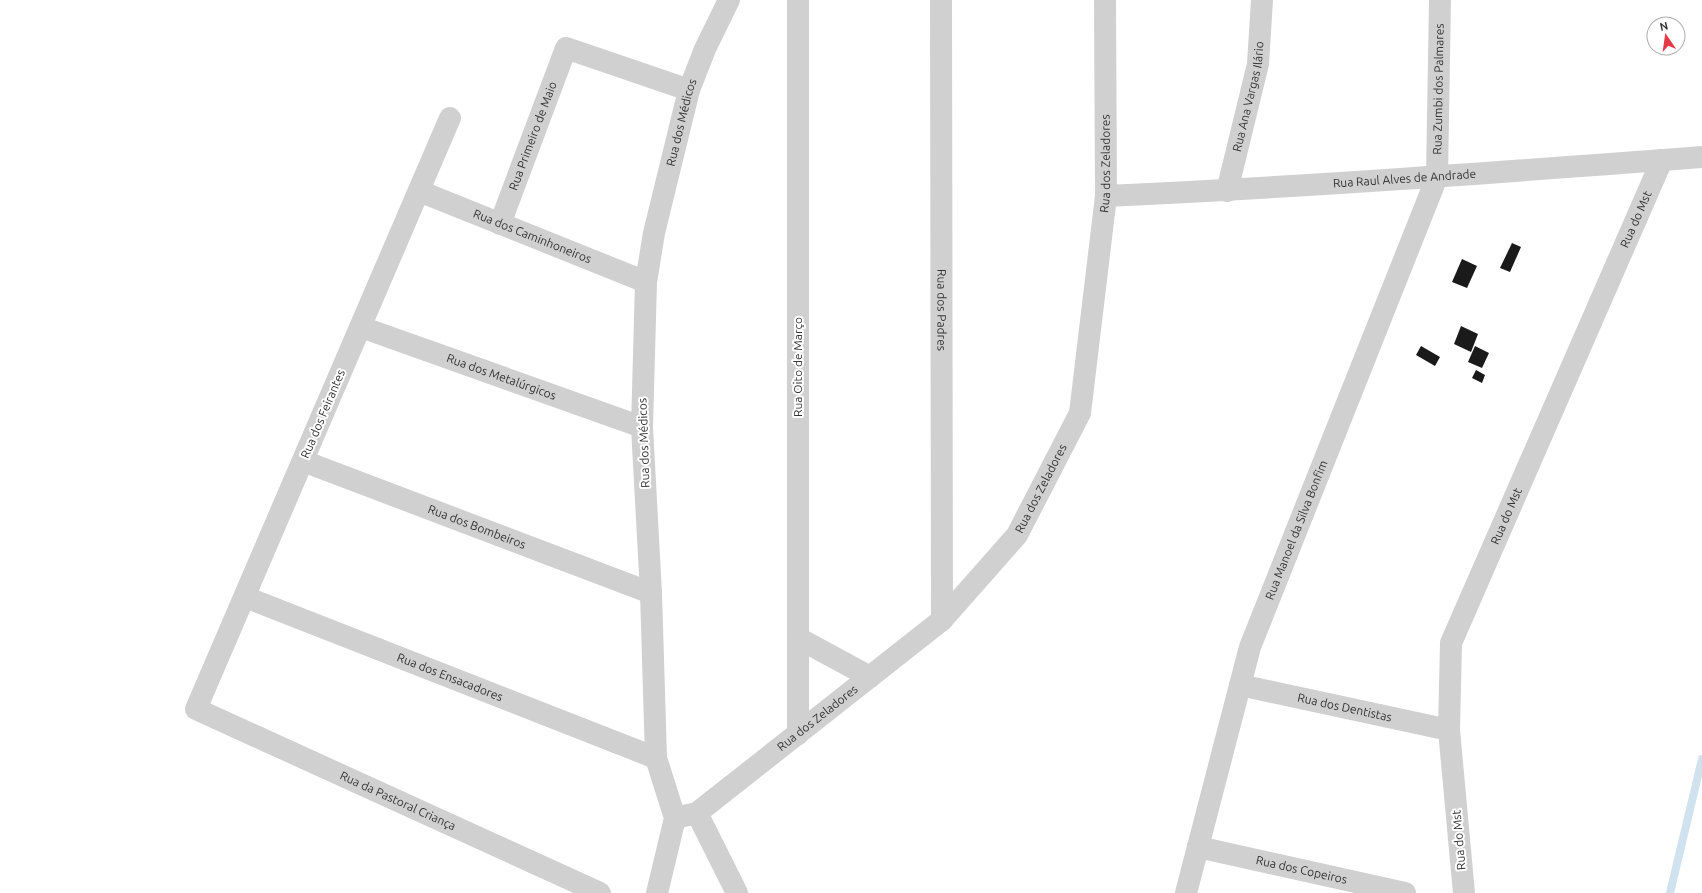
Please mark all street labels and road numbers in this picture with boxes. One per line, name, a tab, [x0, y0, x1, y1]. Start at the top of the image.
street label: Rua Zumbi dos Palmares	[1430, 23, 1446, 155]
street label: Rua Ana Vargas Ilário	[1230, 41, 1265, 153]
street label: Rua dos Médicos	[664, 77, 699, 168]
street label: Rua Primeiro de Maio	[506, 80, 559, 192]
street label: Rua dos Zeladores	[1097, 114, 1112, 214]
street label: Rua Raul Alves de Andrade	[1332, 167, 1477, 189]
street label: Rua do Mst	[1618, 189, 1654, 249]
street label: Rua dos Caminhoneiros	[471, 206, 593, 265]
street label: Rua dos Padres	[935, 269, 949, 351]
street label: Rua Oito de Março	[791, 317, 804, 417]
street label: Rua dos Metalúrgicos	[445, 351, 558, 402]
street label: Rua dos Feirantes	[298, 367, 347, 460]
street label: Rua dos Médicos	[635, 398, 652, 488]
street label: Rua dos Zeladores	[1012, 442, 1069, 535]
street label: Rua Manoel da Silva Bonfim	[1263, 458, 1330, 601]
street label: Rua do Mst	[1488, 486, 1524, 546]
street label: Rua dos Bombeiros	[426, 502, 528, 551]
street label: Rua dos Ensacadores	[395, 650, 505, 703]
street label: Rua dos Zeladores	[775, 682, 860, 753]
street label: Rua dos Dentistas	[1296, 691, 1393, 724]
street label: Rua da Pastoral Criança	[338, 768, 458, 832]
street label: Rua do Mst	[1449, 809, 1468, 871]
street label: Rua dos Copeiros	[1255, 853, 1348, 886]

